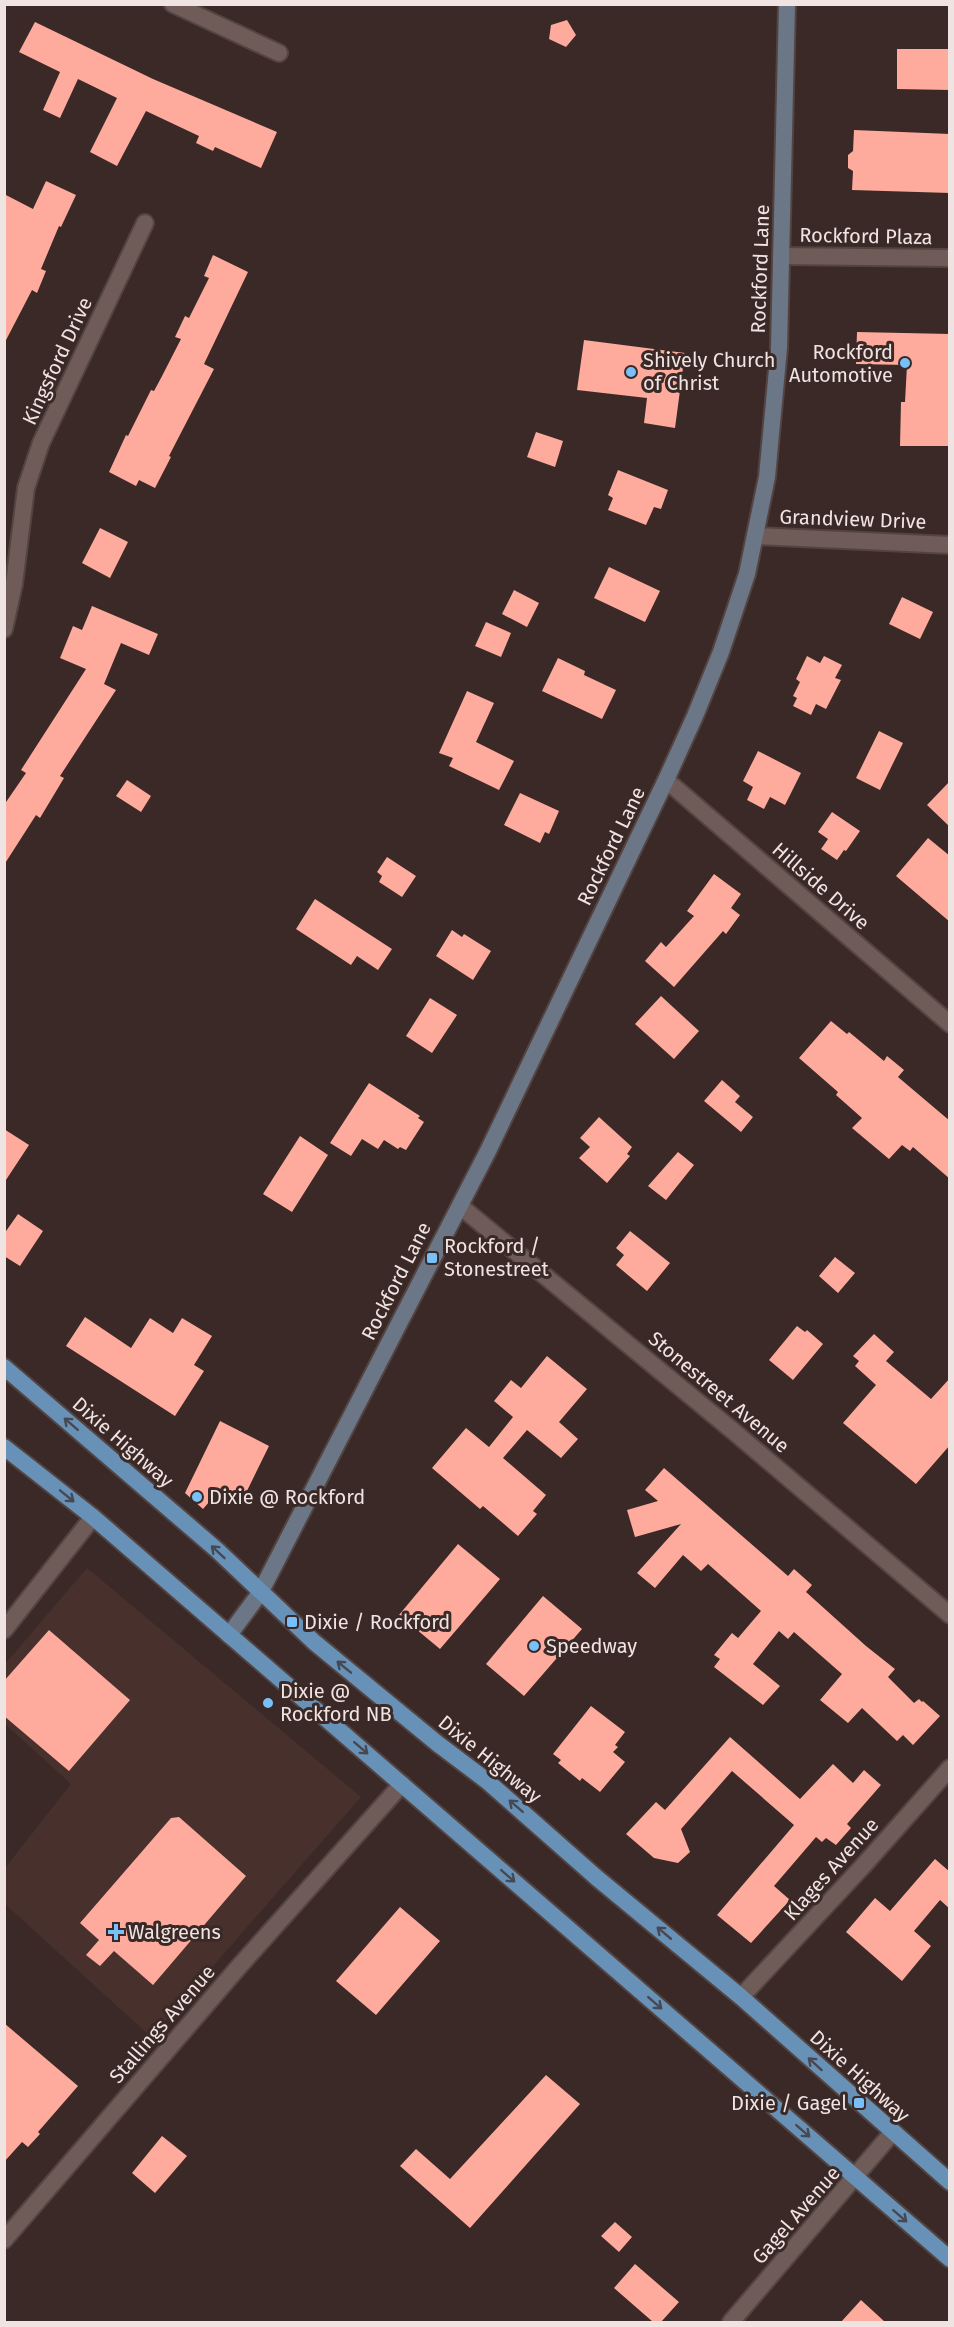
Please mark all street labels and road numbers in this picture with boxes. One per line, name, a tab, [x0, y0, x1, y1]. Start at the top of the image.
street label: Rockford Lane	[746, 204, 774, 334]
street label: Rockford Plaza	[799, 223, 933, 249]
street label: Kingsford Drive	[17, 293, 97, 429]
street label: Grandview Drive	[779, 504, 927, 534]
street label: Rockford Lane	[572, 783, 650, 909]
street label: Hillside Drive	[767, 837, 875, 935]
street label: Rockford Lane	[356, 1218, 436, 1344]
street label: Stonestreet Avenue	[644, 1326, 794, 1458]
street label: Dixie Highway	[68, 1392, 179, 1492]
street label: Dixie Highway	[434, 1710, 547, 1808]
street label: Klages Avenue	[779, 1813, 883, 1925]
street label: Stallings Avenue	[104, 1960, 220, 2088]
street label: Dixie Highway	[805, 2025, 915, 2127]
street label: Gagel Avenue	[747, 2161, 845, 2269]

